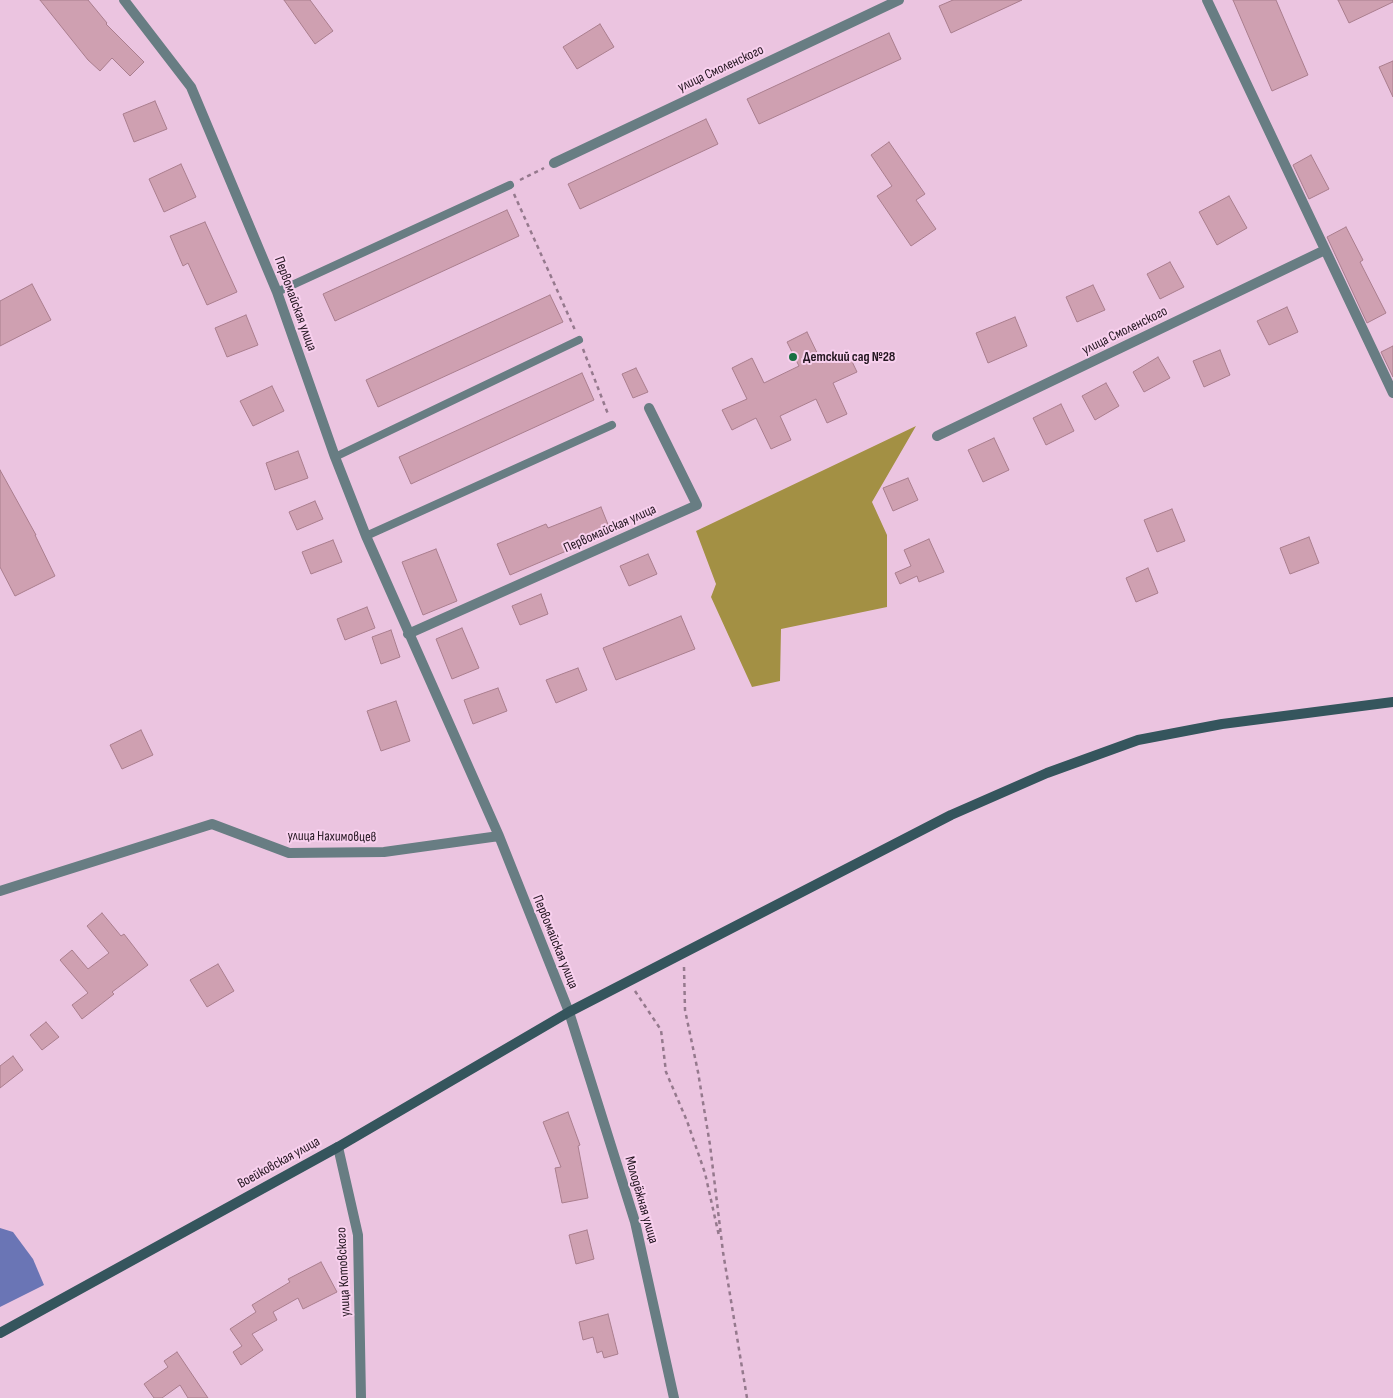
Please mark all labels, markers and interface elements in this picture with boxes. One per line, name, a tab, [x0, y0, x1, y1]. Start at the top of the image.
street label: улица Смоленского	[675, 42, 767, 96]
street label: Первомайская улица	[270, 254, 320, 354]
street label: улица Смоленского	[1080, 303, 1170, 359]
place label: Детский сад №28	[803, 349, 895, 365]
marker: Детский сад №28	[787, 351, 799, 363]
street label: Первомайская улица	[561, 501, 659, 557]
street label: улица Нахимовцев	[287, 828, 377, 846]
street label: Первомайская улица	[529, 893, 581, 991]
street label: Воейковская улица	[235, 1133, 323, 1193]
street label: Молодёжная улица	[621, 1154, 661, 1246]
street label: улица Котовского	[333, 1227, 355, 1317]

